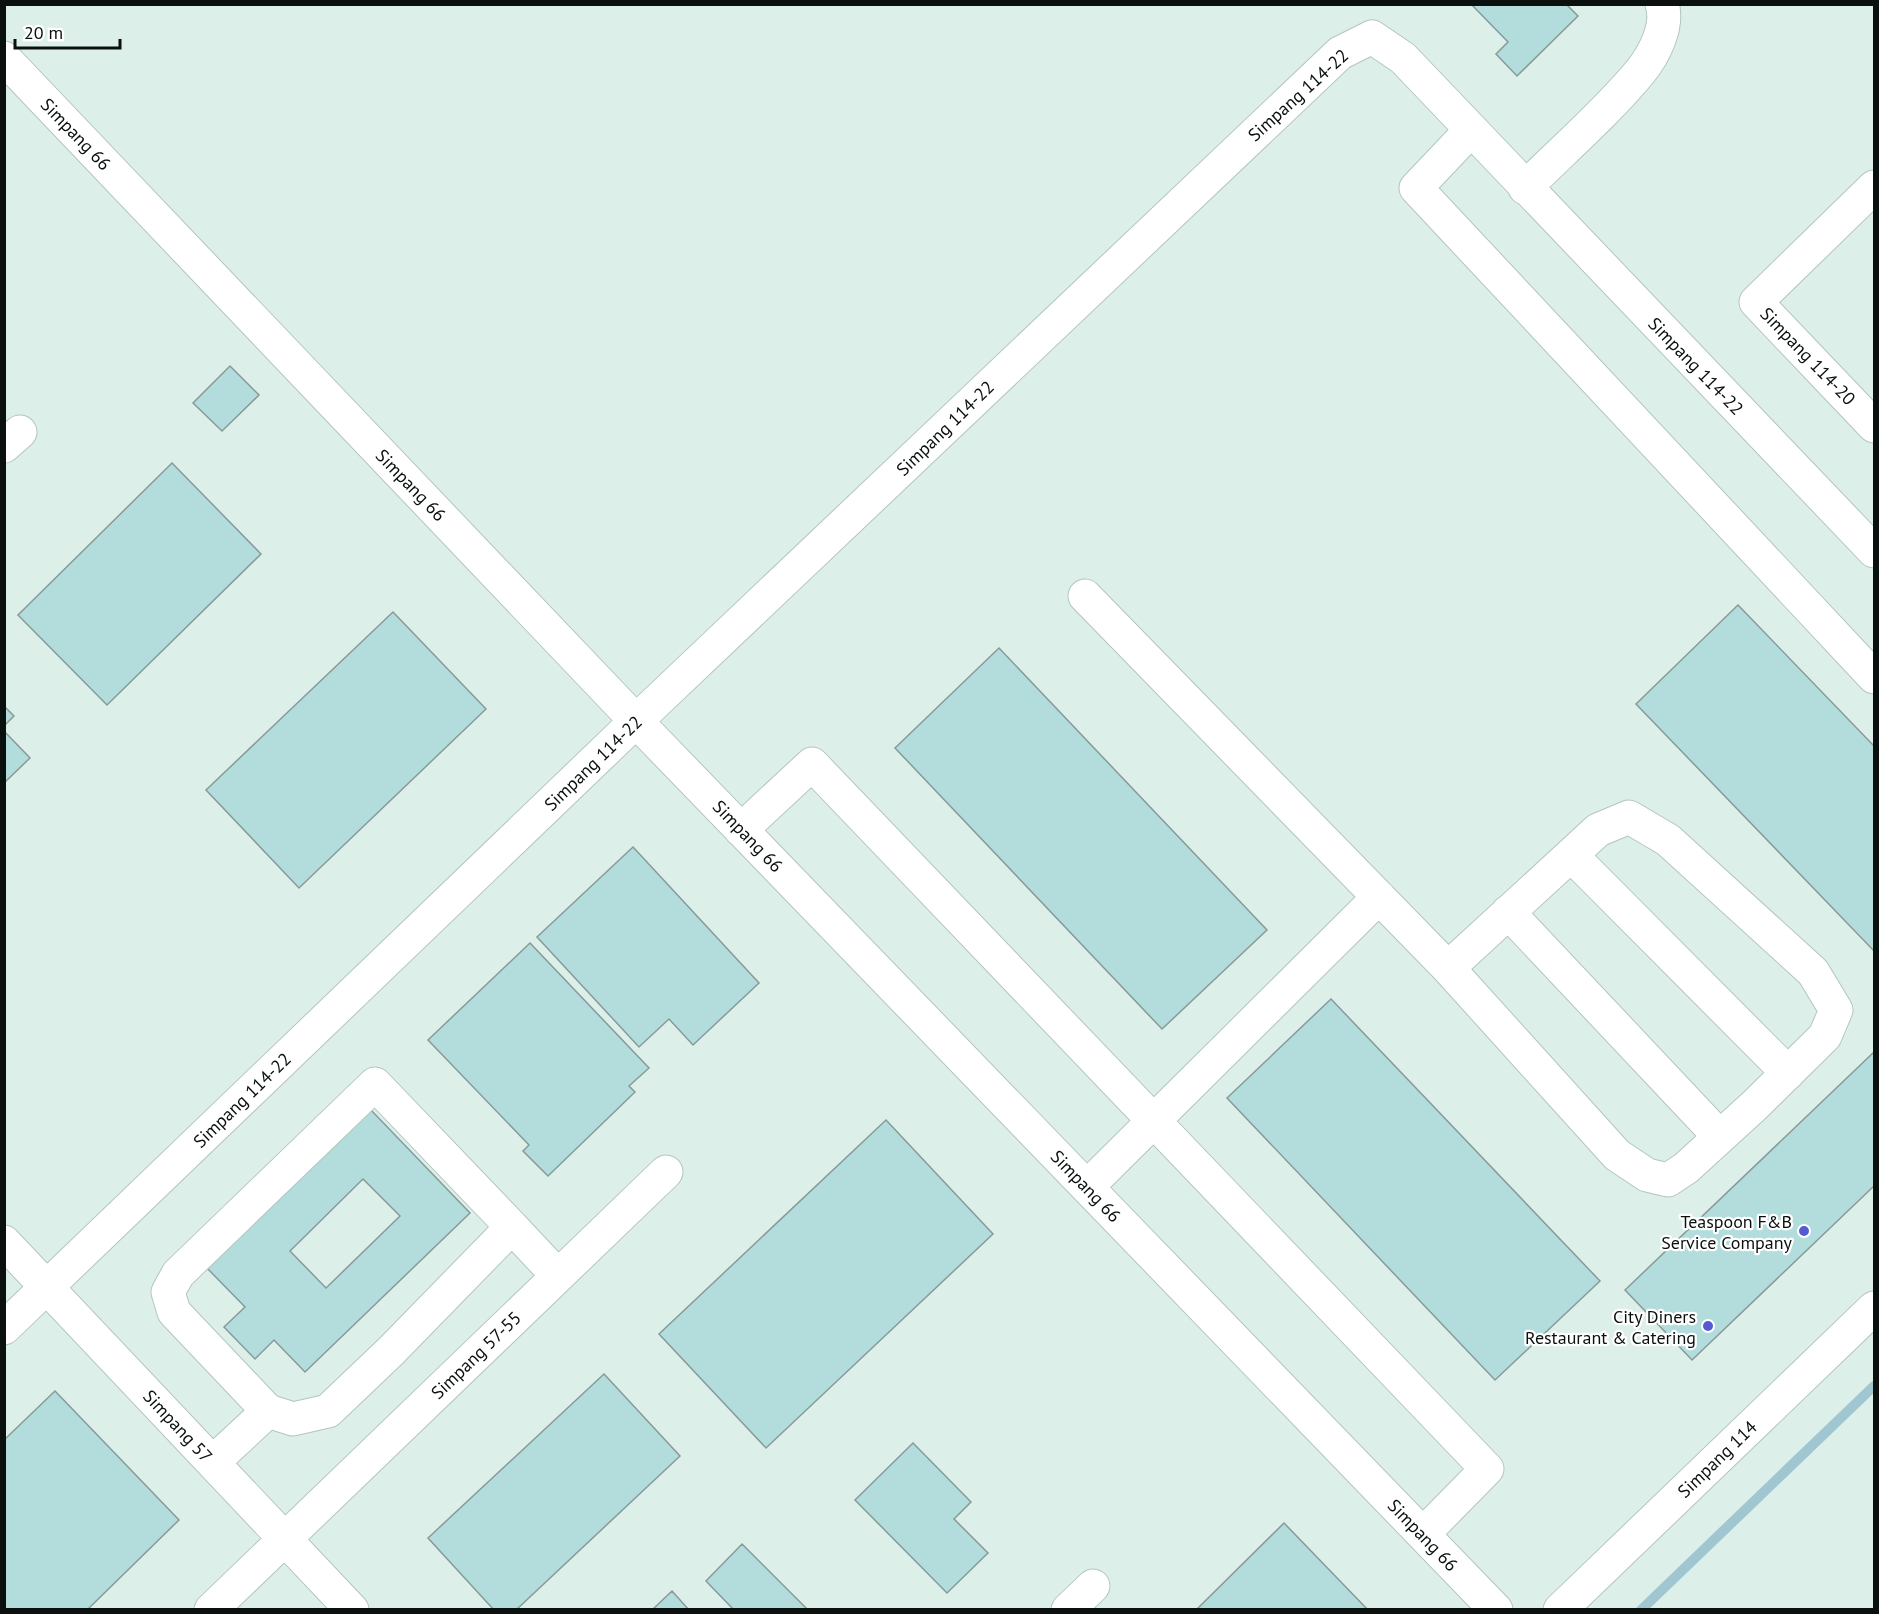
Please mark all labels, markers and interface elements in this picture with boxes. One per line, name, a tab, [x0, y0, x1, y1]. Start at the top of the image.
scale bar	[15, 12, 120, 50]
text: 20 m	[24, 21, 63, 44]
street label: Simpang 114-22	[1243, 44, 1353, 146]
street label: Simpang 66	[36, 93, 116, 175]
street label: Simpang 114-20	[1755, 302, 1861, 410]
street label: Simpang 114-22	[1643, 312, 1749, 420]
street label: Simpang 114-22	[891, 375, 999, 481]
street label: Simpang 66	[371, 444, 451, 526]
street label: Simpang 114-22	[539, 710, 647, 816]
street label: Simpang 66	[708, 795, 788, 877]
street label: Simpang 114-22	[188, 1047, 296, 1153]
street label: Simpang 66	[1046, 1145, 1126, 1227]
place label: Teaspoon F&B Service Company	[1661, 1210, 1793, 1254]
marker: Teaspoon F&B Service Company	[1797, 1224, 1811, 1238]
place label: City Diners Restaurant & Catering	[1525, 1305, 1696, 1349]
street label: Simpang 57-55	[426, 1306, 526, 1404]
marker: City Diners Restaurant & Catering	[1701, 1319, 1715, 1333]
street label: Simpang 57	[138, 1385, 218, 1467]
street label: Simpang 114	[1673, 1415, 1762, 1502]
street label: Simpang 66	[1383, 1494, 1463, 1576]

